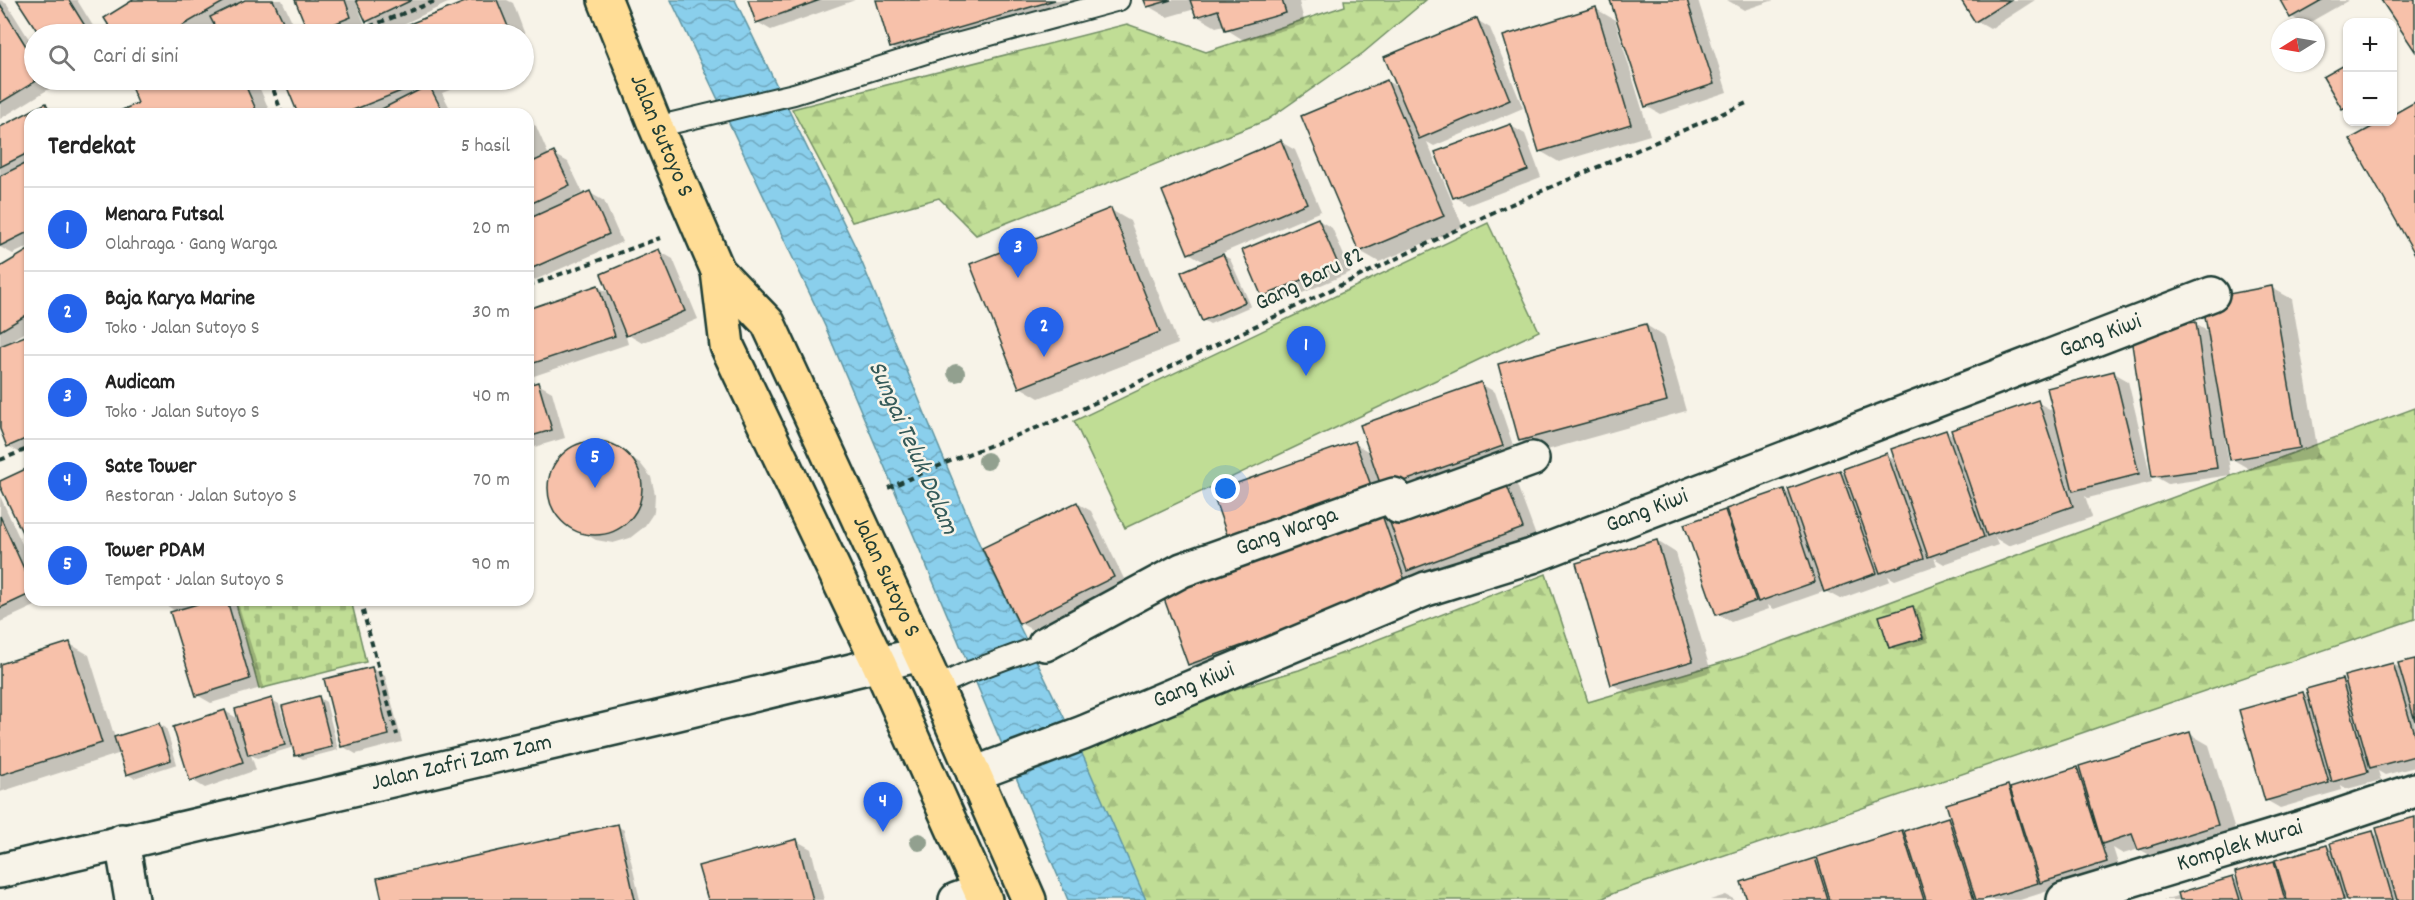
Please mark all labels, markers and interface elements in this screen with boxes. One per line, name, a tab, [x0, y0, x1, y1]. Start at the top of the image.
north arrow	[2271, 18, 2325, 72]
map controls	[2343, 18, 2397, 126]
button: +	[2343, 18, 2397, 72]
search box	[24, 24, 534, 90]
icon: search	[45, 41, 78, 74]
text: Cari di sini	[93, 42, 178, 73]
street label: Jalan Sutoyo S	[620, 69, 701, 203]
button: −	[2343, 72, 2397, 126]
text: Terdekat	[48, 129, 136, 166]
text: 5 hasil	[461, 133, 510, 161]
text: Menara Futsal	[105, 200, 224, 231]
text: 1	[65, 215, 70, 243]
text: 20 m	[472, 215, 510, 243]
pin: 3	[998, 228, 1038, 278]
text: Olahraga · Gang Warga	[105, 231, 277, 259]
street label: Gang Baru 82	[1250, 239, 1370, 321]
text: Baja Karya Marine	[105, 284, 255, 315]
text: 2	[63, 299, 72, 327]
text: 30 m	[472, 299, 510, 327]
street label: Gang Kiwi	[2055, 306, 2147, 368]
pin: 2	[1024, 308, 1064, 357]
text: Toko · Jalan Sutoyo S	[105, 315, 260, 343]
pin: 1	[1286, 326, 1326, 376]
water label: Sungai Teluk Dalam	[857, 355, 967, 542]
text: Audicam	[105, 368, 175, 399]
text: 3	[63, 383, 72, 411]
text: 40 m	[472, 383, 510, 411]
text: Toko · Jalan Sutoyo S	[105, 399, 260, 427]
pin: 5	[576, 438, 614, 488]
text: Sate Tower	[105, 452, 196, 483]
text: 4	[63, 467, 72, 495]
text: 70 m	[473, 467, 510, 495]
your location	[1211, 474, 1240, 503]
street label: Gang Kiwi	[1601, 480, 1693, 543]
text: Restoran · Jalan Sutoyo S	[105, 483, 297, 511]
street label: Gang Warga	[1231, 498, 1343, 566]
street label: Jalan Sutoyo S	[842, 511, 928, 644]
text: Tower PDAM	[105, 536, 205, 567]
text: 5	[63, 551, 72, 579]
text: 90 m	[472, 551, 510, 579]
text: Tempat · Jalan Sutoyo S	[105, 567, 284, 595]
street label: Gang Kiwi	[1148, 654, 1240, 719]
street label: Jalan Zafri Zam Zam	[368, 726, 556, 801]
pin: 4	[864, 782, 902, 832]
street label: Komplek Murai	[2173, 811, 2307, 882]

